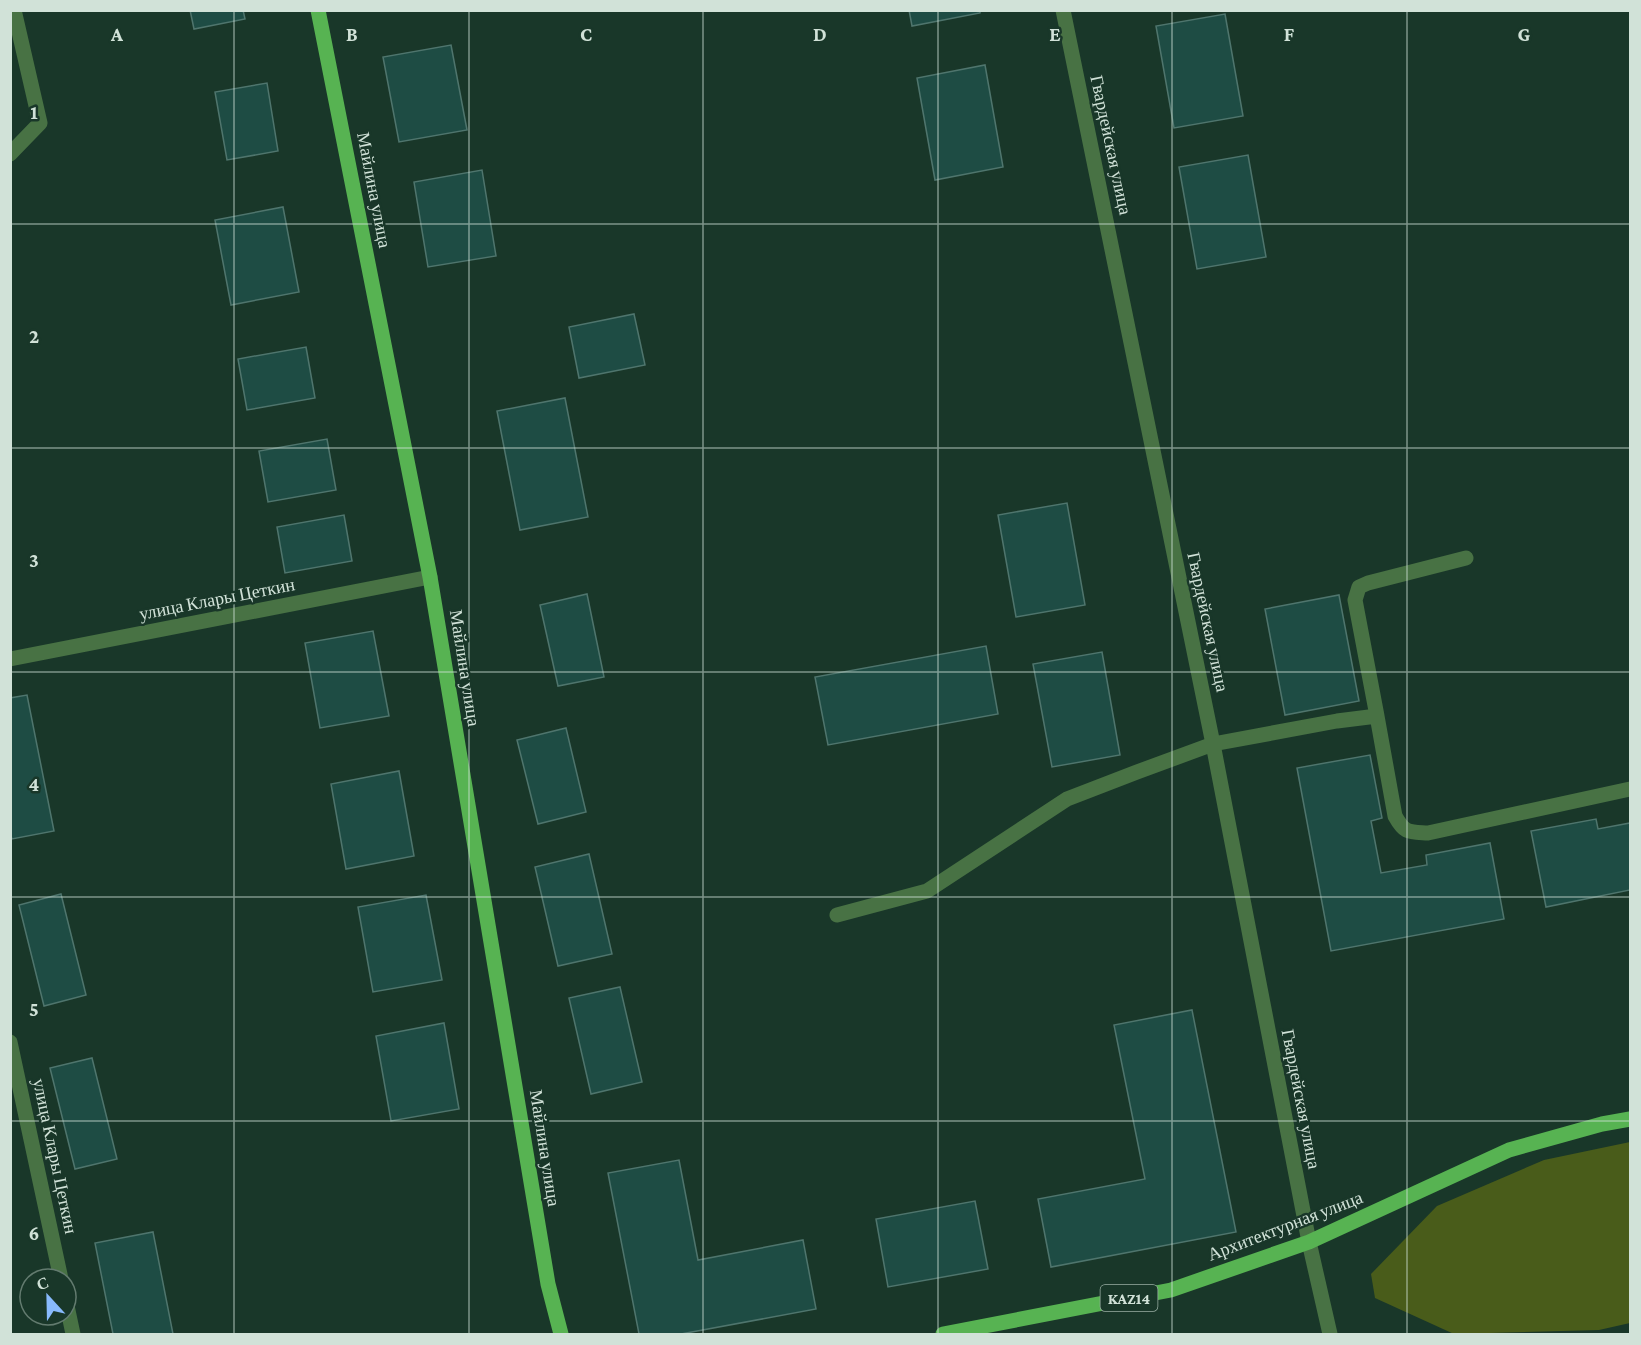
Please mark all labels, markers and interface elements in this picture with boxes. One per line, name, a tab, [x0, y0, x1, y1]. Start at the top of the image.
text: A	[110, 23, 124, 45]
text: B	[346, 23, 358, 45]
text: C	[580, 23, 592, 45]
text: D	[813, 23, 827, 45]
text: E	[1049, 23, 1061, 45]
text: F	[1284, 23, 1295, 45]
text: G	[1518, 23, 1531, 45]
street label: Гвардейская улица	[1086, 73, 1136, 217]
text: 1	[30, 101, 38, 123]
street label: Майлина улица	[353, 130, 395, 250]
text: 2	[29, 325, 39, 347]
text: 3	[29, 549, 39, 571]
street label: Гвардейская улица	[1183, 550, 1233, 694]
street label: улица Клары Цеткин	[137, 574, 297, 624]
street label: Майлина улица	[446, 608, 484, 728]
text: 4	[29, 773, 40, 795]
text: 5	[29, 998, 39, 1020]
street label: Гвардейская улица	[1278, 1027, 1324, 1171]
street label: улица Клары Цеткин	[29, 1077, 81, 1236]
street label: Майлина улица	[526, 1088, 564, 1208]
street label: Архитектурная улица	[1205, 1187, 1365, 1265]
text: 6	[29, 1222, 39, 1244]
north arrow	[18, 1267, 78, 1327]
text: С	[34, 1274, 51, 1294]
road number: KAZ14	[1100, 1285, 1158, 1311]

